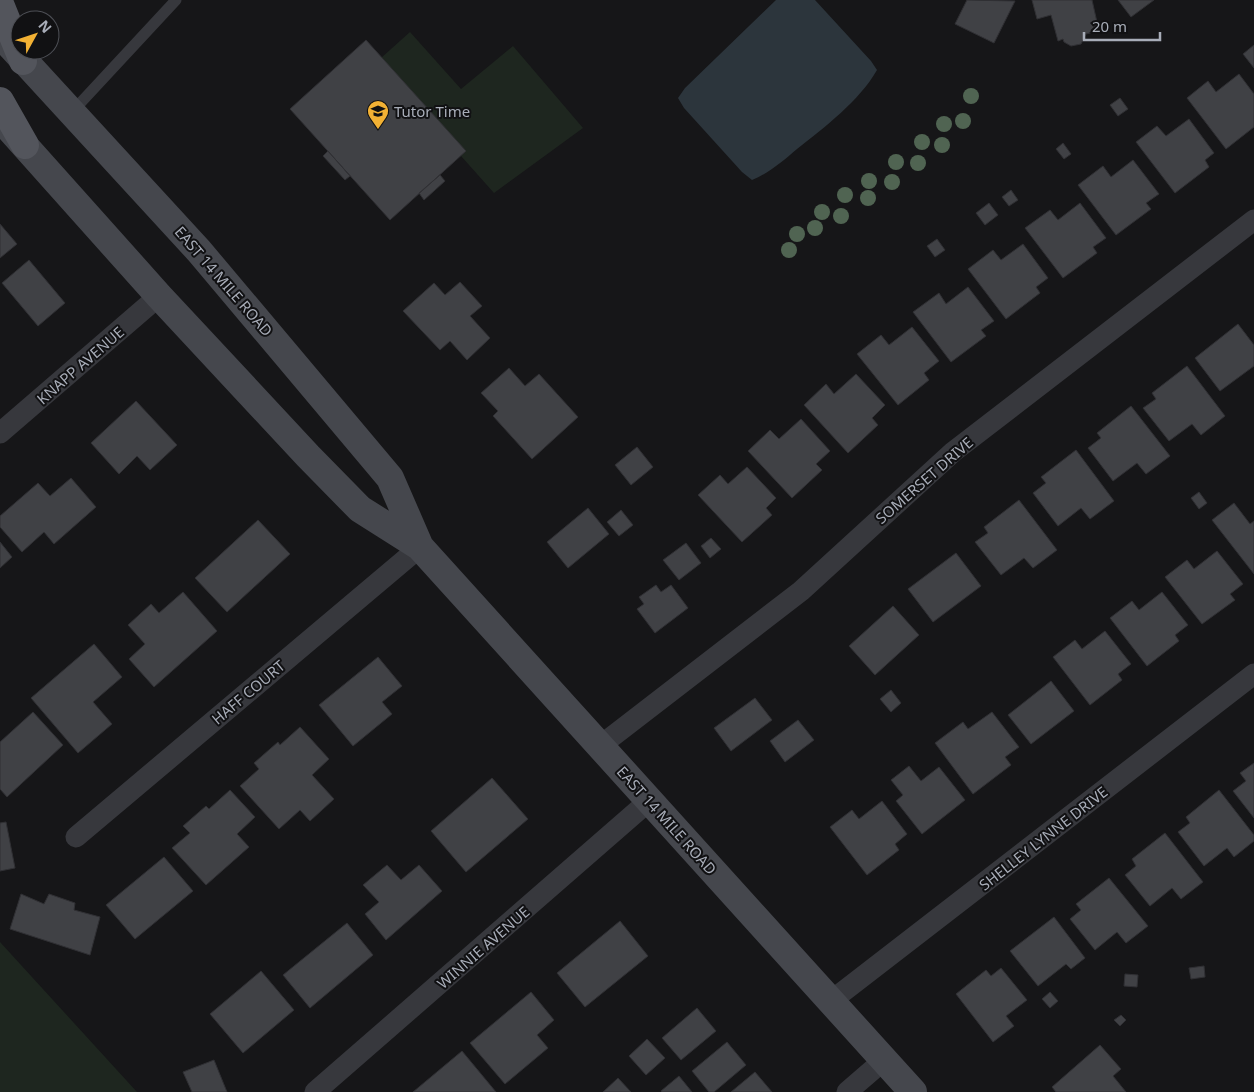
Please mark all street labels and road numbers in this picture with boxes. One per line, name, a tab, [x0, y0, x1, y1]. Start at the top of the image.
street label: EAST 14 MILE ROAD	[171, 222, 277, 340]
street label: KNAPP AVENUE	[32, 322, 128, 408]
street label: SOMERSET DRIVE	[871, 432, 977, 528]
street label: HAFF COURT	[207, 655, 289, 728]
street label: EAST 14 MILE ROAD	[613, 761, 721, 879]
street label: SHELLEY LYNNE DRIVE	[975, 782, 1111, 894]
street label: WINNIE AVENUE	[433, 901, 533, 993]

